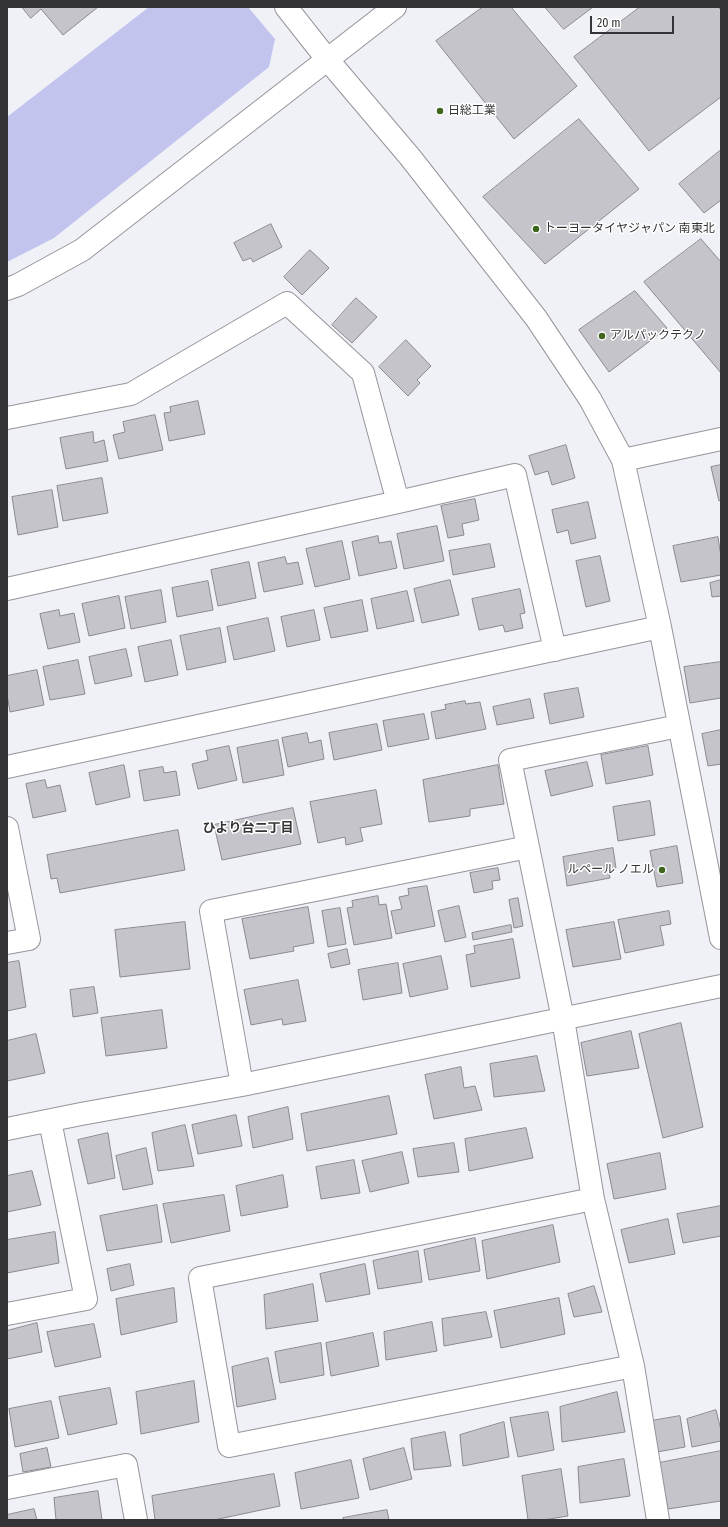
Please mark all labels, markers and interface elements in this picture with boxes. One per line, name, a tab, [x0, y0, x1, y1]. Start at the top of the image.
scale bar	[592, 8, 676, 34]
text: 20 m	[597, 16, 621, 30]
place label: 日総工業	[448, 104, 496, 118]
marker: 日総工業	[435, 106, 445, 116]
place label: トーヨータイヤジャパン 南東北	[544, 222, 715, 236]
marker: トーヨータイヤジャパン 南東北	[531, 224, 541, 234]
place label: アルパックテクノ	[610, 329, 706, 343]
marker: アルパックテクノ	[597, 331, 607, 341]
district label: ひより台二丁目	[203, 820, 293, 836]
place label: ルペール ノエル	[567, 863, 654, 877]
marker: ルペール ノエル	[657, 865, 667, 875]

